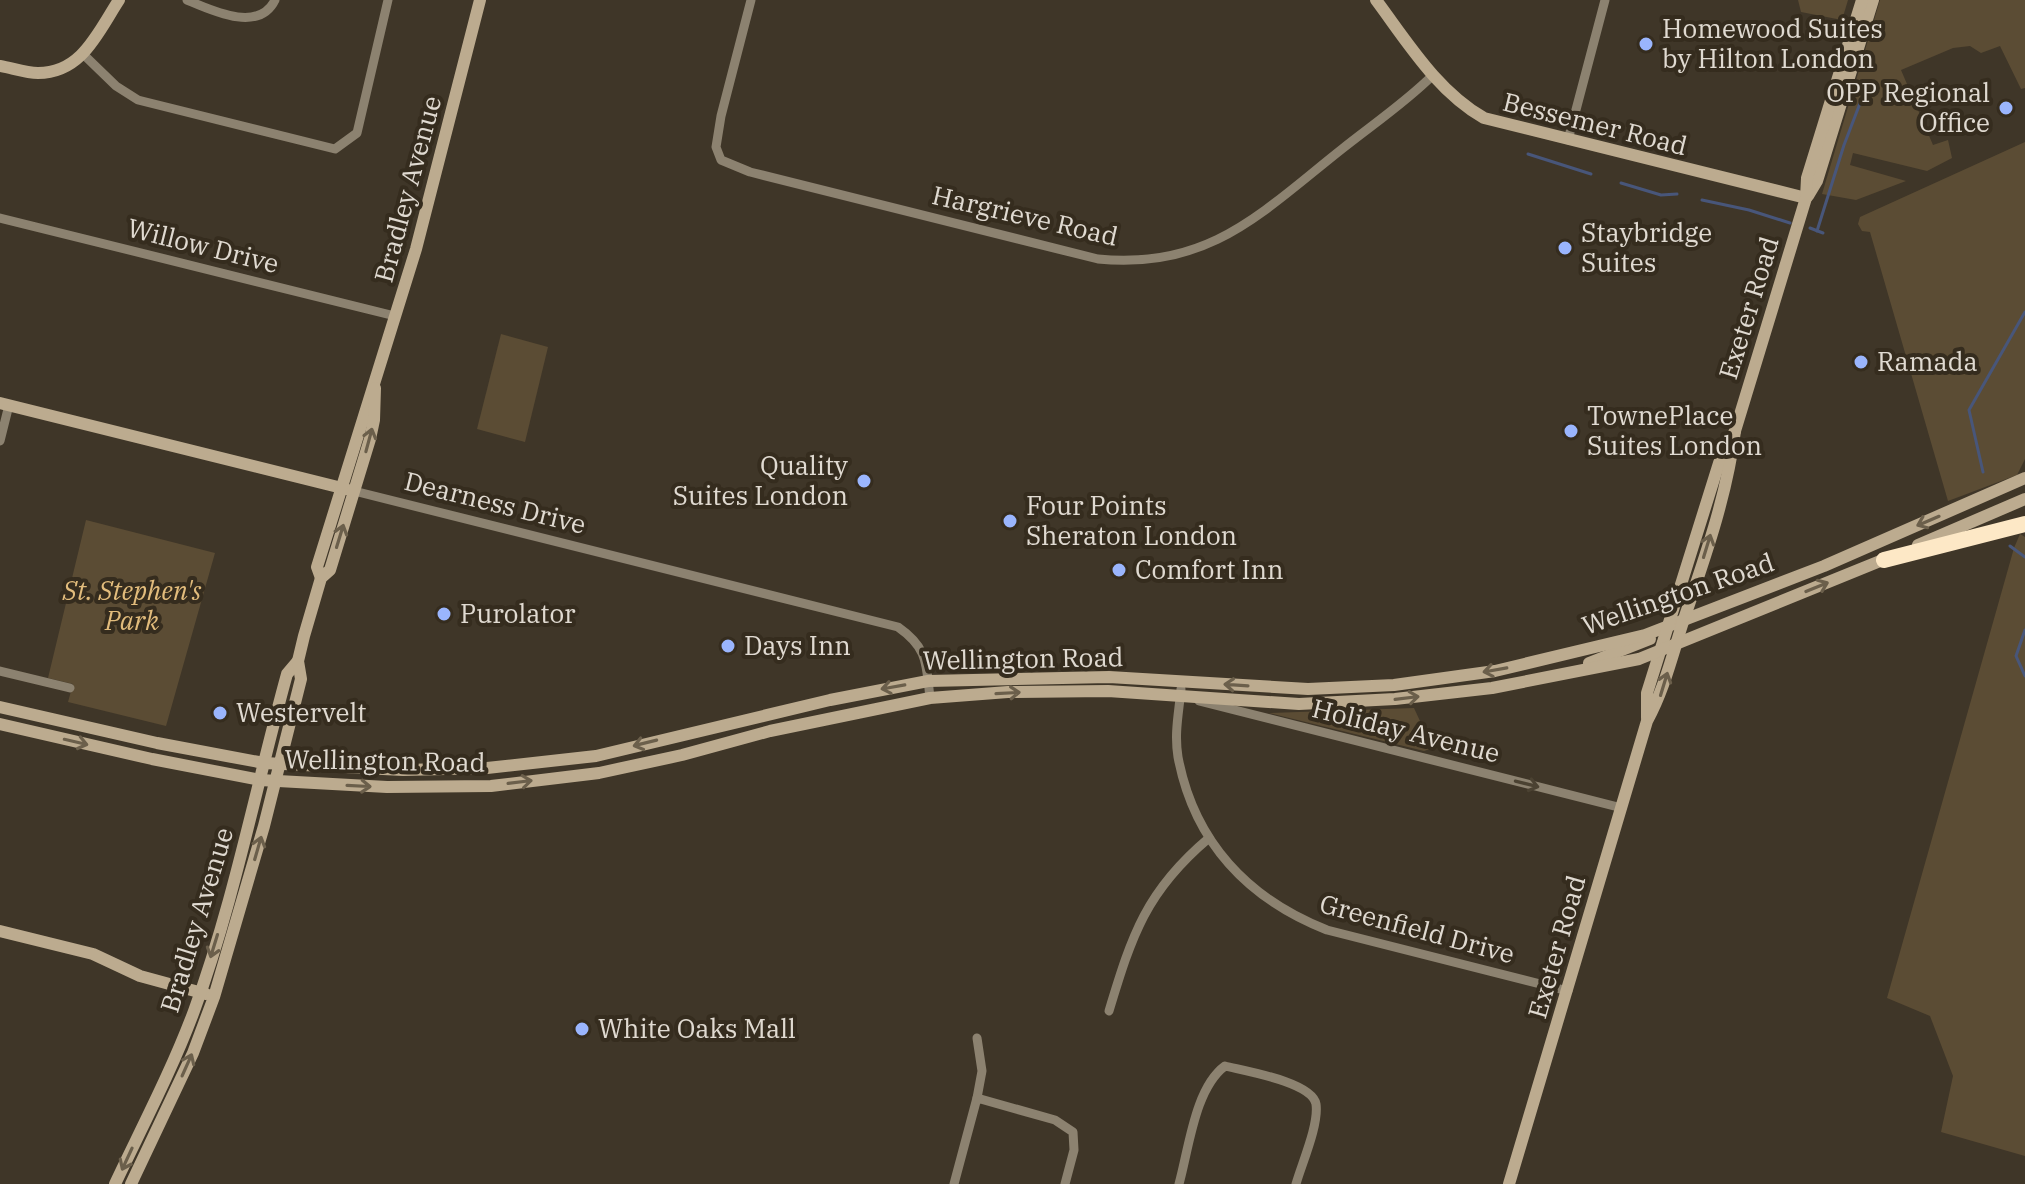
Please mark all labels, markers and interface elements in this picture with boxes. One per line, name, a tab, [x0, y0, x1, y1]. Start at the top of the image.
place label: Homewood Suites by Hilton London	[1662, 11, 1883, 75]
marker: Homewood Suites by Hilton London	[1637, 35, 1655, 53]
place label: OPP Regional Office	[1826, 75, 1990, 139]
street label: Bessemer Road	[1500, 84, 1691, 162]
street label: Bradley Avenue	[366, 92, 448, 286]
marker: OPP Regional Office	[1997, 99, 2015, 117]
street label: Hargrieve Road	[929, 177, 1121, 253]
street label: Willow Drive	[124, 210, 283, 280]
place label: Staybridge Suites	[1581, 215, 1712, 279]
street label: Exeter Road	[1710, 232, 1786, 383]
marker: Staybridge Suites	[1556, 239, 1574, 257]
place label: Ramada	[1877, 344, 1978, 378]
marker: Ramada	[1852, 353, 1870, 371]
place label: TownePlace Suites London	[1587, 398, 1762, 462]
marker: TownePlace Suites London	[1562, 422, 1580, 440]
one-way arrow	[363, 428, 378, 454]
place label: Quality Suites London	[673, 448, 848, 512]
street label: Dearness Drive	[401, 463, 589, 541]
marker: Quality Suites London	[855, 472, 873, 490]
place label: Four Points Sheraton London	[1026, 488, 1237, 552]
marker: Four Points Sheraton London	[1001, 512, 1019, 530]
one-way arrow	[1916, 515, 1941, 530]
one-way arrow	[334, 524, 349, 549]
one-way arrow	[1700, 533, 1715, 559]
street label: Wellington Road	[1577, 544, 1778, 642]
place label: Comfort Inn	[1135, 552, 1284, 586]
marker: Comfort Inn	[1110, 561, 1128, 579]
park label: St. Stephen's Park	[62, 573, 202, 637]
one-way arrow	[1804, 579, 1829, 593]
place label: Purolator	[460, 596, 576, 630]
marker: Purolator	[435, 605, 453, 623]
place label: Days Inn	[744, 628, 851, 662]
marker: Days Inn	[719, 637, 737, 655]
street label: Wellington Road	[922, 639, 1124, 677]
one-way arrow	[1483, 664, 1508, 679]
one-way arrow	[1658, 672, 1672, 697]
one-way arrow	[1223, 677, 1250, 692]
one-way arrow	[881, 681, 906, 696]
one-way arrow	[994, 685, 1021, 700]
street label: Holiday Avenue	[1309, 690, 1504, 770]
one-way arrow	[1393, 690, 1420, 705]
place label: Westervelt	[236, 695, 366, 729]
marker: Westervelt	[211, 704, 229, 722]
one-way arrow	[63, 735, 88, 750]
one-way arrow	[632, 737, 658, 752]
street label: Wellington Road	[284, 741, 486, 779]
one-way arrow	[506, 775, 533, 790]
one-way arrow	[1514, 777, 1540, 792]
one-way arrow	[345, 779, 372, 794]
street label: Bradley Avenue	[152, 823, 240, 1016]
one-way arrow	[251, 836, 266, 862]
street label: Exeter Road	[1519, 871, 1593, 1022]
street label: Greenfield Drive	[1316, 886, 1518, 970]
one-way arrow	[206, 933, 221, 959]
place label: White Oaks Mall	[598, 1011, 796, 1045]
marker: White Oaks Mall	[573, 1020, 591, 1038]
one-way arrow	[180, 1053, 195, 1077]
one-way arrow	[119, 1146, 134, 1170]

